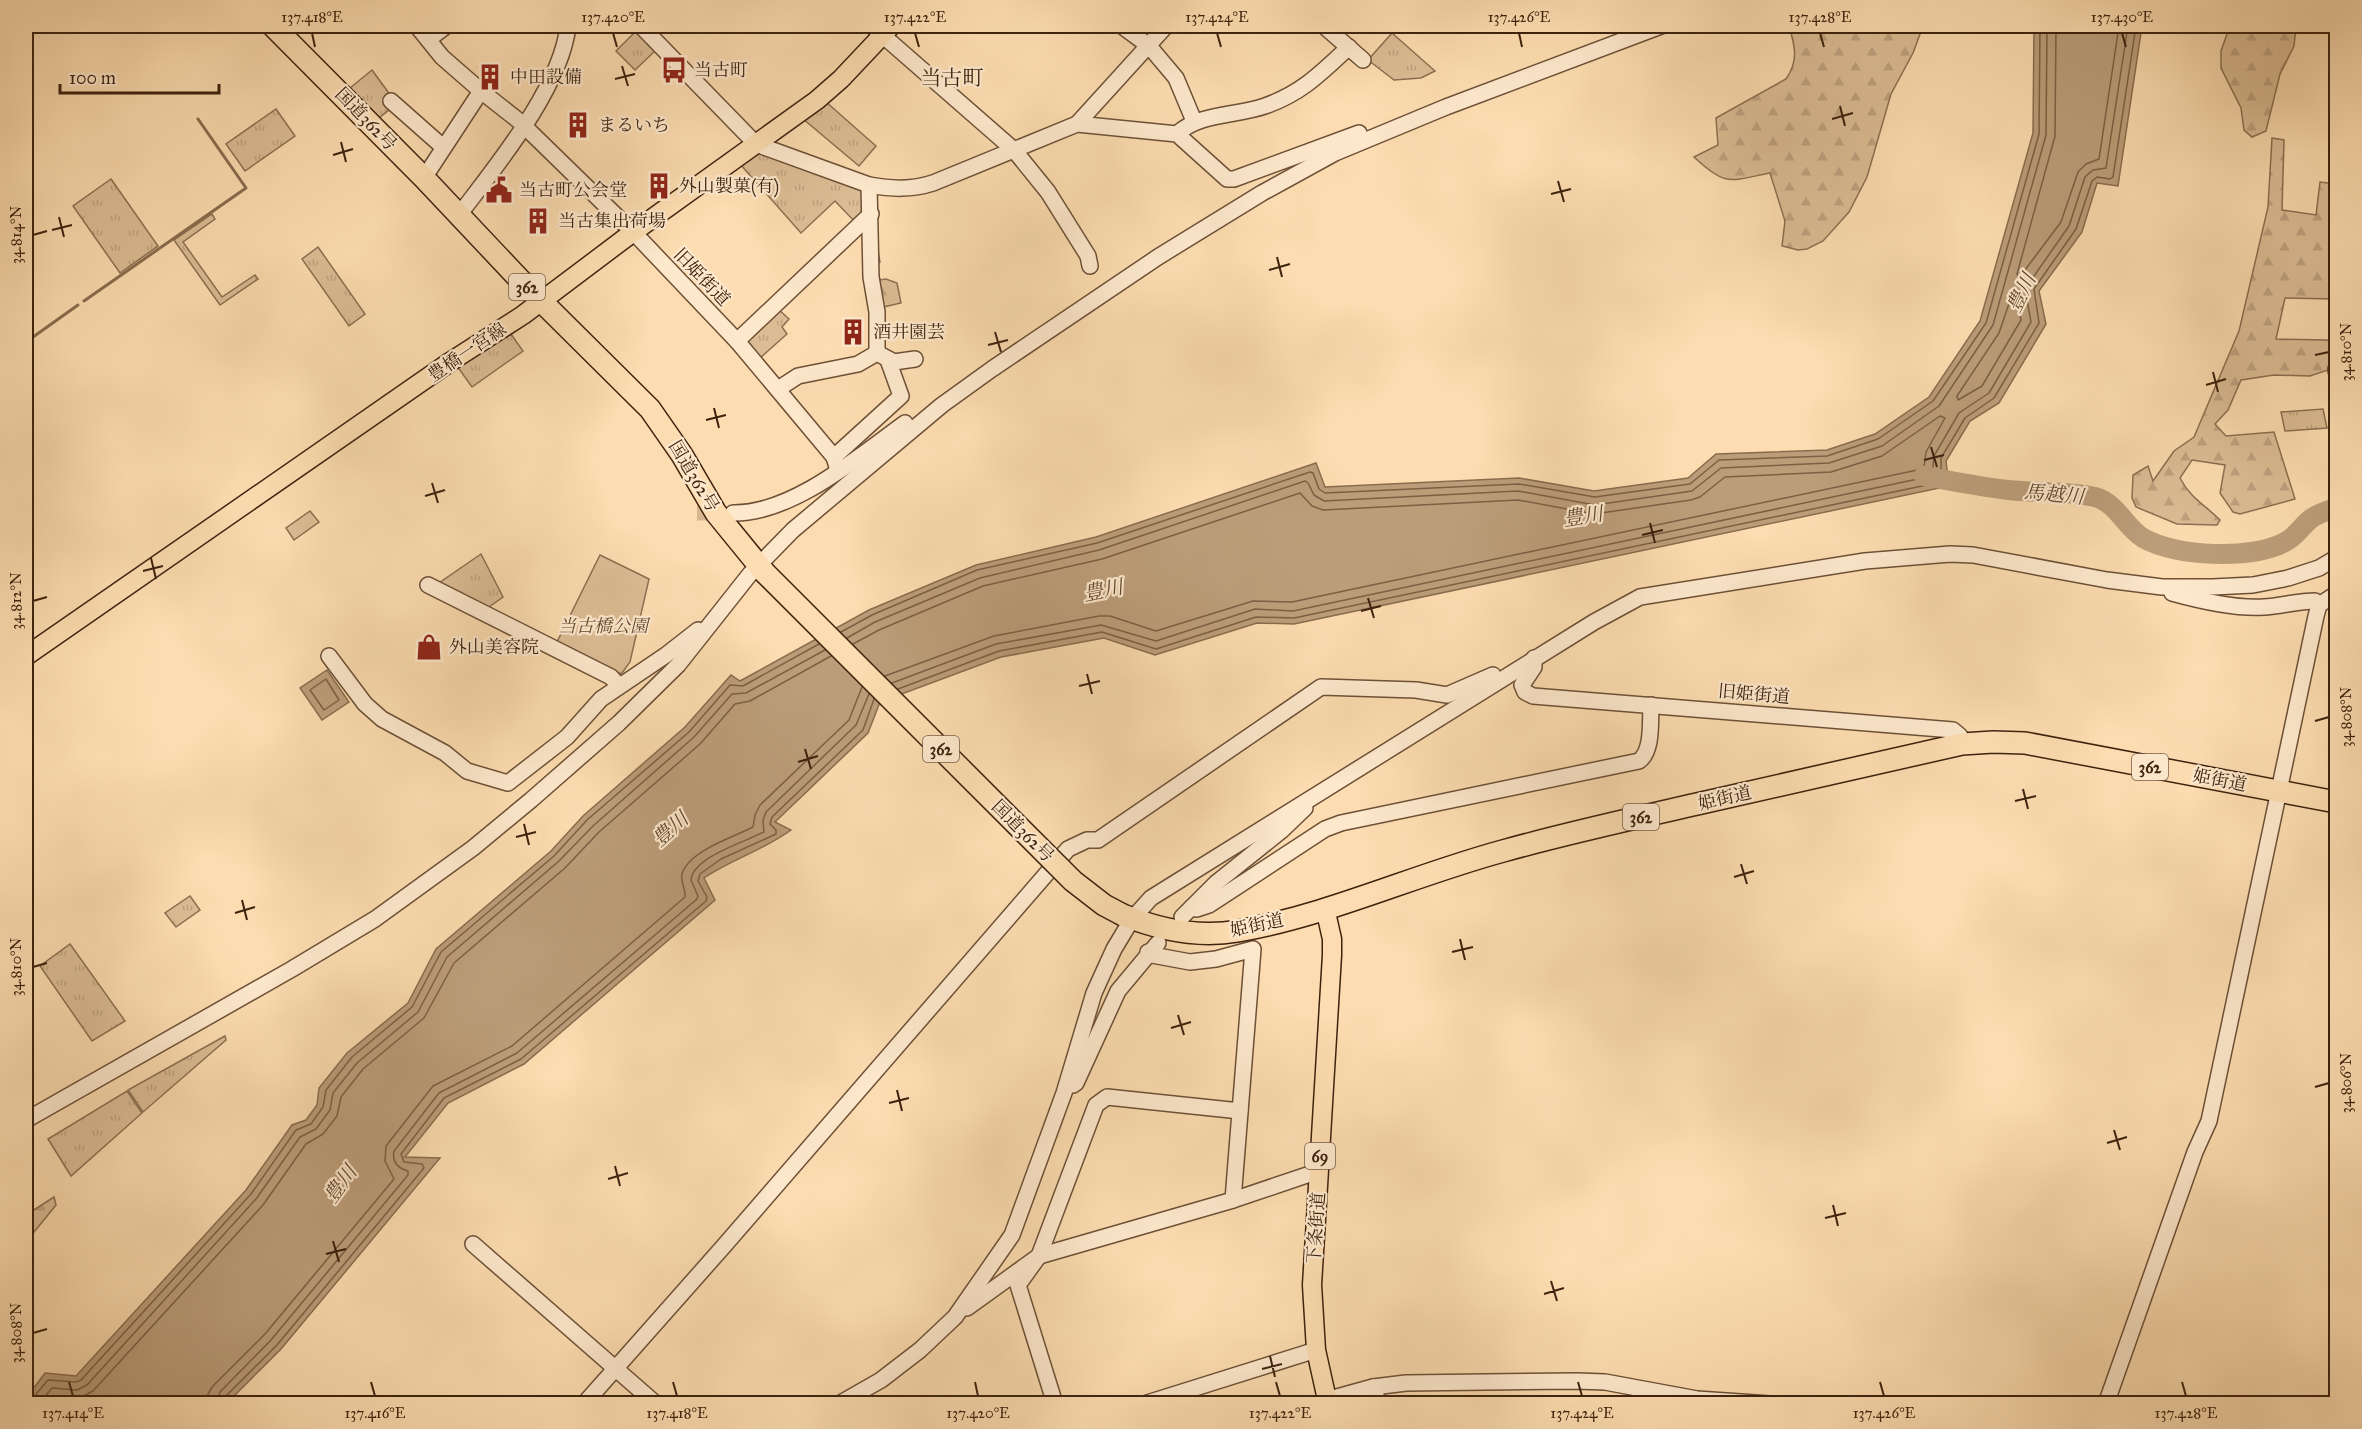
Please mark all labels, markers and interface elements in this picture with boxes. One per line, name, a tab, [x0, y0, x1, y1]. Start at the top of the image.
text: 137.418°E	[281, 8, 343, 26]
text: 137.420°E	[581, 8, 645, 26]
text: 137.422°E	[884, 8, 946, 26]
text: 137.424°E	[1185, 8, 1249, 26]
text: 137.426°E	[1488, 8, 1551, 26]
text: 137.428°E	[1789, 8, 1852, 26]
text: 137.430°E	[2091, 8, 2153, 26]
bus stop icon: 当古町	[659, 55, 689, 85]
scale bar	[60, 57, 219, 95]
place label: 当古町	[694, 59, 748, 81]
building icon: 中田設備	[475, 62, 505, 92]
district label: 当古町	[921, 65, 984, 91]
place label: 中田設備	[510, 66, 582, 88]
text: 100 m	[69, 67, 116, 89]
street label: 国道362号	[331, 83, 401, 155]
building icon: まるいち	[563, 110, 593, 140]
place label: まるいち	[598, 114, 670, 136]
building icon: 外山製菓(有)	[644, 171, 674, 201]
public building icon: 当古町公会堂	[484, 175, 514, 205]
place label: 外山製菓(有)	[679, 175, 779, 198]
place label: 当古町公会堂	[519, 179, 627, 201]
text: 34.814°N	[7, 206, 25, 264]
building icon: 当古集出荷場	[523, 206, 553, 236]
place label: 当古集出荷場	[558, 210, 666, 232]
street label: 旧姫街道	[669, 243, 735, 311]
water label: 豊川	[2001, 268, 2041, 316]
road number: 362	[509, 274, 545, 300]
building icon: 酒井園芸	[838, 317, 868, 347]
street label: 豊橋一宮線	[424, 318, 510, 386]
place label: 酒井園芸	[873, 321, 945, 343]
text: 34.810°N	[2337, 322, 2355, 381]
street label: 国道362号	[664, 436, 724, 516]
water label: 馬越川	[2023, 479, 2087, 509]
water label: 豊川	[1561, 501, 1607, 531]
text: 34.812°N	[7, 572, 25, 630]
water label: 豊川	[1081, 574, 1127, 606]
park label: 当古橋公園	[558, 615, 651, 637]
shop icon: 外山美容院	[414, 632, 444, 662]
place label: 外山美容院	[449, 636, 539, 658]
street label: 旧姫街道	[1717, 680, 1791, 708]
text: 34.808°N	[2337, 686, 2355, 747]
road number: 362	[923, 736, 959, 762]
road number: 362	[2132, 754, 2168, 780]
street label: 姫街道	[2191, 764, 2249, 796]
street label: 姫街道	[1696, 781, 1754, 815]
street label: 国道362号	[987, 795, 1059, 867]
road number: 362	[1623, 804, 1659, 830]
water label: 豊川	[647, 805, 694, 851]
street label: 姫街道	[1228, 909, 1286, 941]
text: 34.810°N	[7, 937, 25, 996]
text: 34.806°N	[2337, 1053, 2355, 1113]
road number: 69	[1305, 1143, 1335, 1169]
water label: 豊川	[319, 1159, 363, 1207]
street label: 下条街道	[1303, 1191, 1329, 1265]
text: 34.808°N	[7, 1302, 25, 1363]
text: 137.414°E	[42, 1404, 104, 1422]
text: 137.416°E	[344, 1404, 406, 1422]
text: 137.418°E	[646, 1404, 708, 1422]
text: 137.420°E	[946, 1404, 1010, 1422]
text: 137.422°E	[1249, 1404, 1311, 1422]
text: 137.424°E	[1550, 1404, 1614, 1422]
text: 137.426°E	[1853, 1404, 1916, 1422]
text: 137.428°E	[2155, 1404, 2218, 1422]

